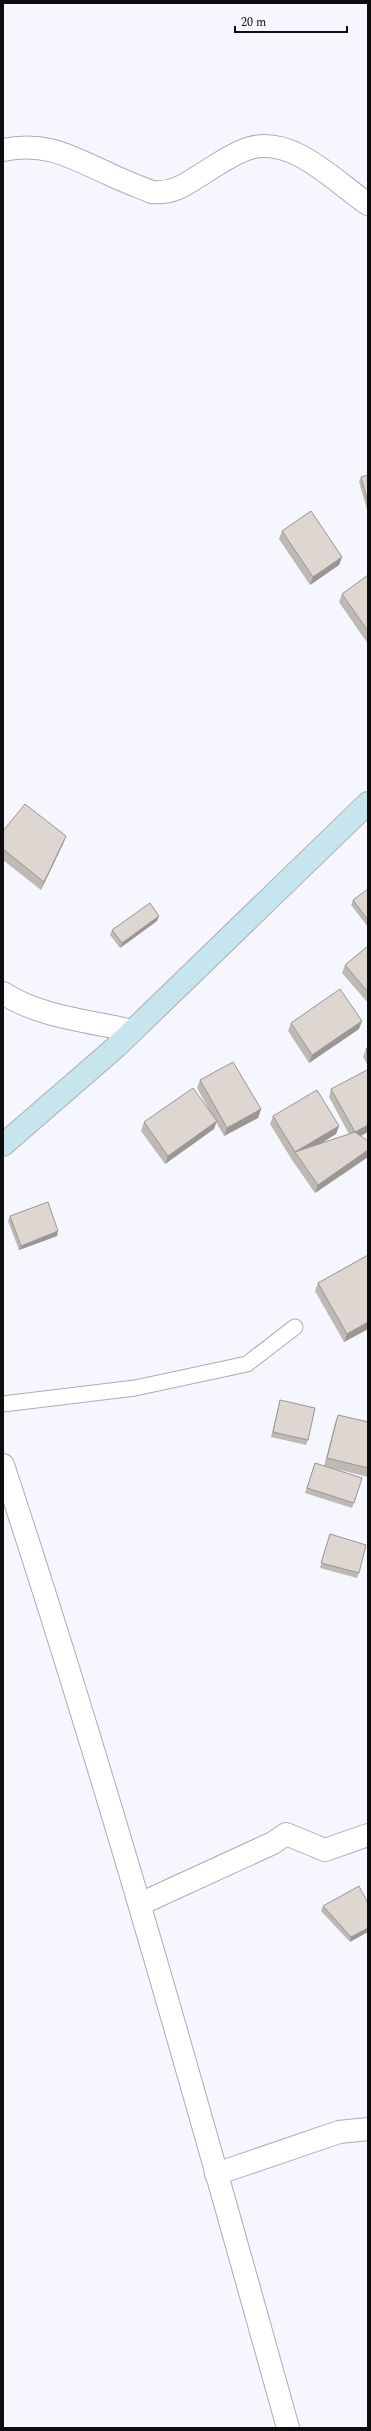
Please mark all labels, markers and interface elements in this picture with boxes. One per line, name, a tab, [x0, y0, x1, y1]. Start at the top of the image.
scale bar	[235, 8, 347, 34]
text: 20 m	[241, 13, 266, 32]

